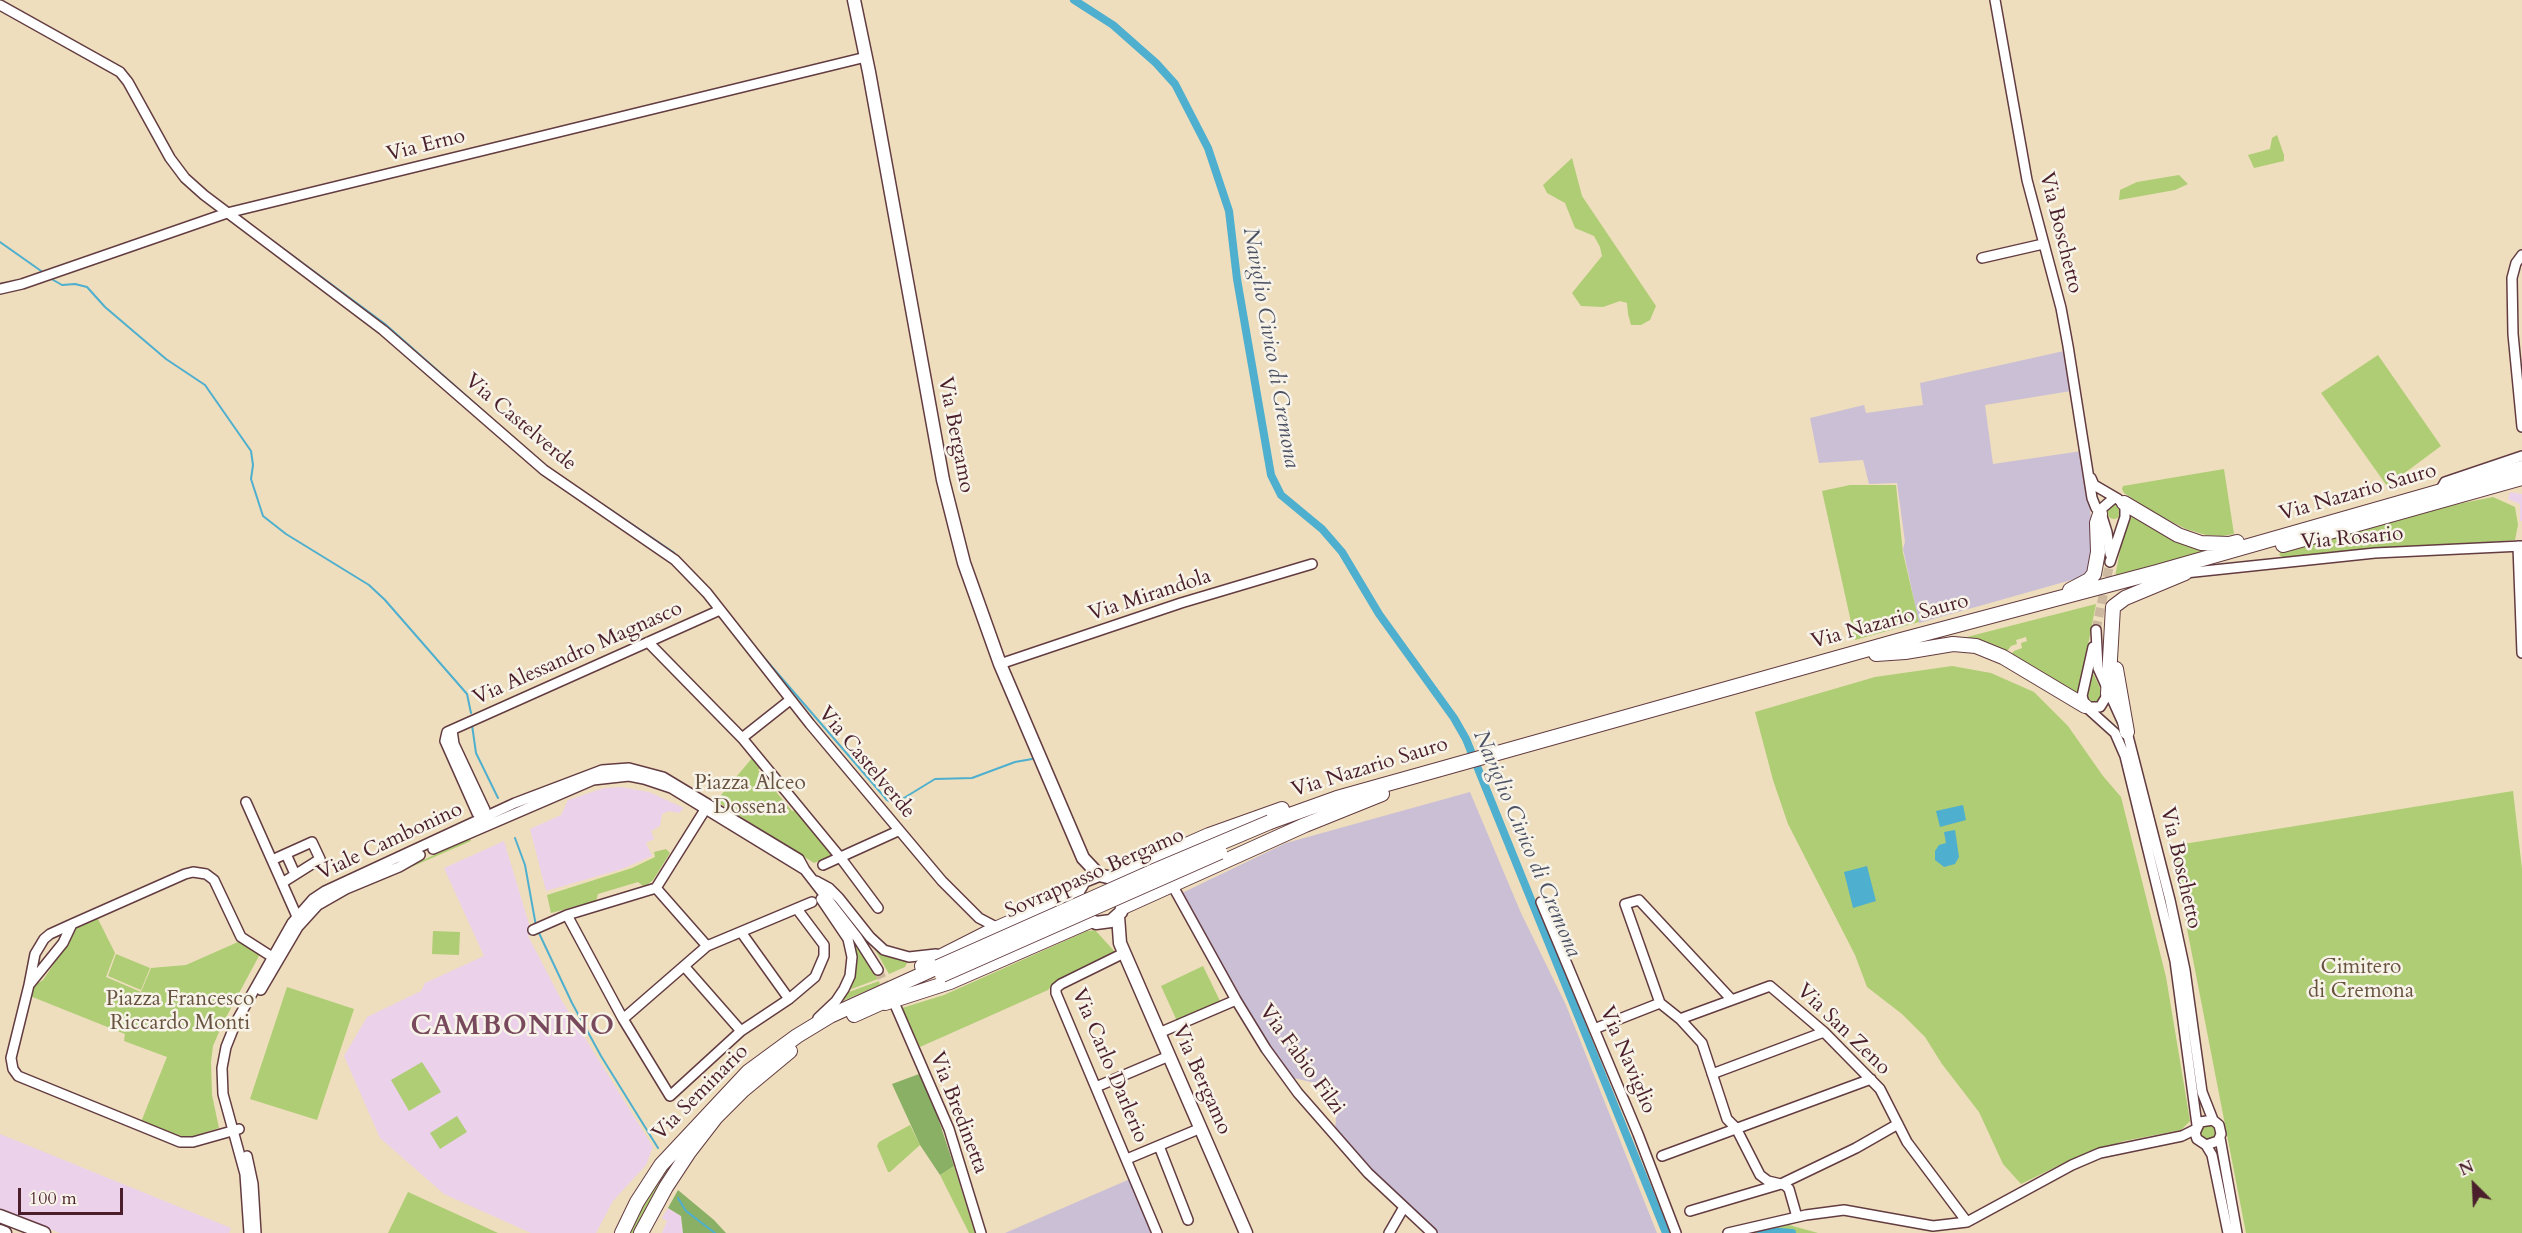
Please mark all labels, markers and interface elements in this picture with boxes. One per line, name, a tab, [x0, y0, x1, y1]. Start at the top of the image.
street label: Via Erno	[384, 124, 468, 168]
street label: Via Boschetto	[2033, 170, 2087, 296]
water label: Naviglio Civico di Cremona	[1236, 226, 1304, 470]
street label: Via Castelverde	[459, 369, 581, 477]
street label: Via Bergamo	[931, 375, 979, 495]
street label: Via Nazario Sauro	[2277, 459, 2439, 527]
street label: Via Rosario	[2300, 522, 2404, 556]
street label: Via Mirandola	[1086, 564, 1214, 628]
street label: Via Nazario Sauro	[1808, 589, 1972, 655]
street label: Via Alessandro Magnasco	[469, 596, 687, 712]
street label: Via Castelverde	[812, 702, 920, 824]
water label: Naviglio Civico di Cremona	[1466, 727, 1586, 961]
street label: Via Nazario Sauro	[1289, 732, 1451, 804]
park label: Piazza Alceo Dossena	[694, 771, 806, 821]
street label: Viale Cambonino	[313, 797, 467, 887]
street label: Via Boschetto	[2154, 805, 2206, 931]
street label: Sovrappasso Bergamo	[1002, 823, 1188, 925]
park label: Cimitero di Cremona	[2308, 955, 2414, 1005]
street label: Via San Zeno	[1791, 979, 1895, 1081]
street label: Via Carlo Darlerio	[1065, 985, 1153, 1147]
park label: Piazza Francesco Riccardo Monti	[106, 987, 254, 1037]
street label: Via Fabio Filzi	[1253, 1000, 1349, 1120]
street label: Via Naviglio	[1593, 1003, 1661, 1117]
district label: CAMBONINO	[410, 1012, 616, 1044]
street label: Via Bergamo	[1166, 1021, 1236, 1139]
street label: Via Seminario	[648, 1040, 754, 1146]
street label: Via Bredinetta	[923, 1049, 993, 1177]
north arrow	[2444, 1155, 2504, 1215]
text: N	[2456, 1156, 2477, 1181]
scale bar	[21, 1176, 126, 1214]
text: 100 m	[29, 1186, 77, 1211]

